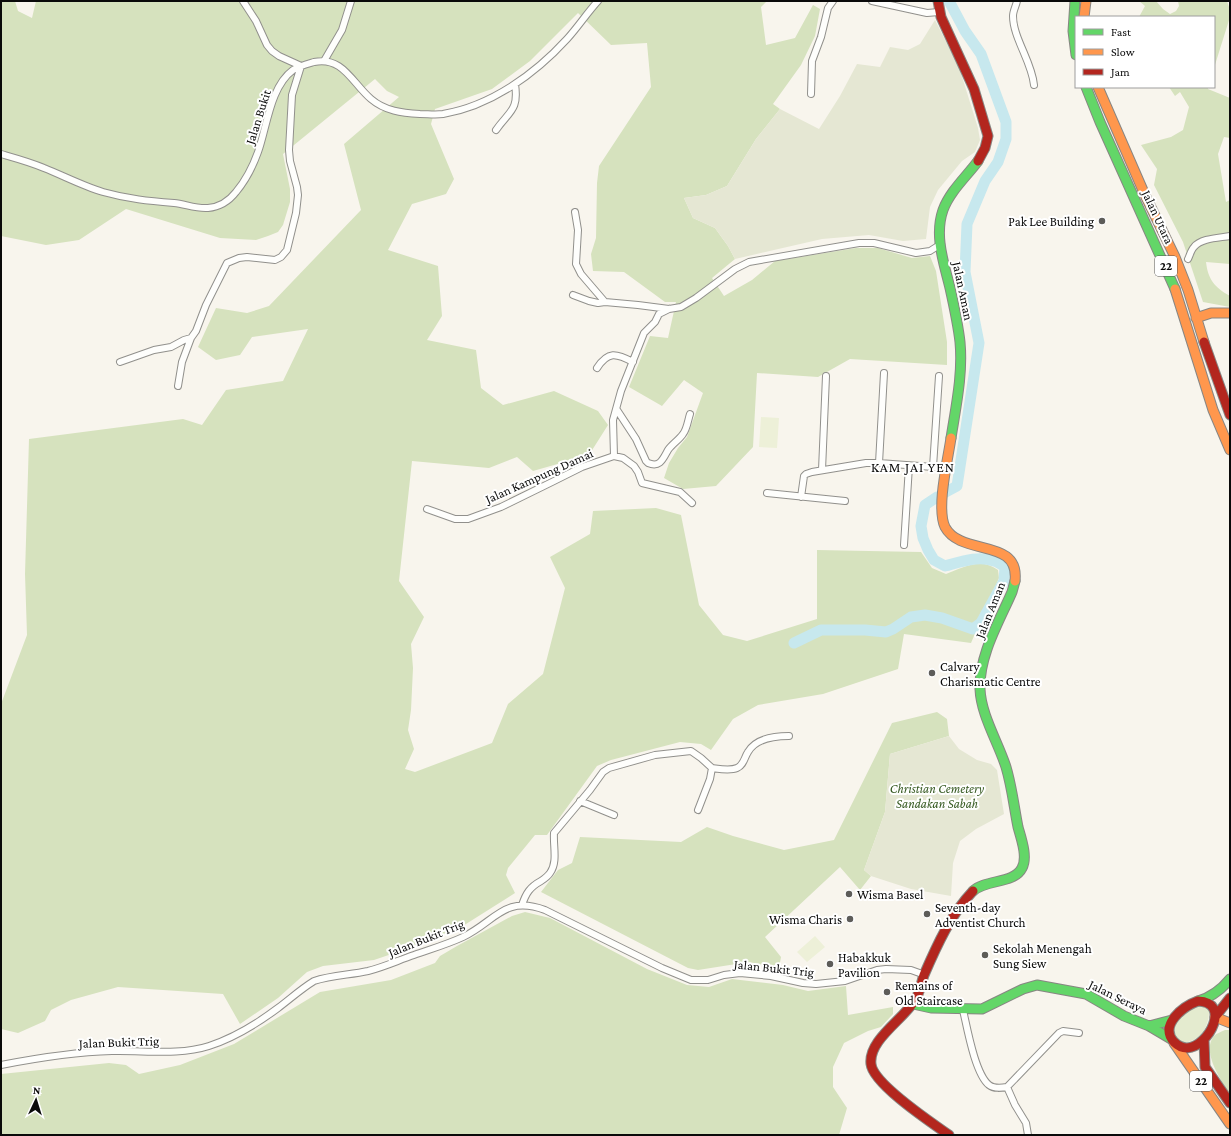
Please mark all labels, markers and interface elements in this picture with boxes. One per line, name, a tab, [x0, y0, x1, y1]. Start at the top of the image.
legend	[1075, 16, 1215, 88]
text: Fast	[1111, 25, 1132, 39]
text: Slow	[1111, 45, 1135, 59]
text: Jam	[1110, 65, 1130, 79]
street label: Jalan Bukit	[242, 87, 274, 147]
street label: Jalan Utara	[1139, 187, 1177, 246]
place label: Pak Lee Building	[1008, 214, 1095, 229]
marker: Pak Lee Building	[1097, 216, 1107, 226]
road number: 22	[1155, 256, 1177, 276]
street label: Jalan Aman	[949, 259, 977, 322]
street label: Jalan Kampung Damai	[482, 445, 596, 507]
district label: KAM JAI YEN	[871, 459, 955, 475]
street label: Jalan Aman	[972, 580, 1008, 641]
place label: Calvary Charismatic Centre	[940, 659, 1041, 689]
marker: Calvary Charismatic Centre	[927, 668, 937, 678]
park label: Christian Cemetery Sandakan Sabah	[890, 781, 985, 811]
place label: Wisma Basel	[857, 887, 924, 902]
marker: Wisma Basel	[844, 889, 854, 899]
place label: Seventh-day Adventist Church	[935, 900, 1026, 930]
marker: Seventh-day Adventist Church	[922, 909, 932, 919]
place label: Wisma Charis	[769, 912, 842, 927]
marker: Wisma Charis	[845, 914, 855, 924]
street label: Jalan Bukit Trig	[385, 916, 467, 960]
place label: Sekolah Menengah Sung Siew	[993, 941, 1092, 971]
place label: Habakkuk Pavilion	[838, 950, 891, 980]
marker: Sekolah Menengah Sung Siew	[980, 950, 990, 960]
street label: Jalan Bukit Trig	[732, 956, 815, 980]
marker: Habakkuk Pavilion	[825, 959, 835, 969]
street label: Jalan Seraya	[1086, 976, 1149, 1017]
place label: Remains of Old Staircase	[895, 978, 963, 1008]
marker: Remains of Old Staircase	[882, 987, 892, 997]
street label: Jalan Bukit Trig	[78, 1033, 160, 1051]
road number: 22	[1190, 1071, 1212, 1091]
north arrow	[16, 1080, 56, 1120]
text: N	[33, 1084, 41, 1096]

